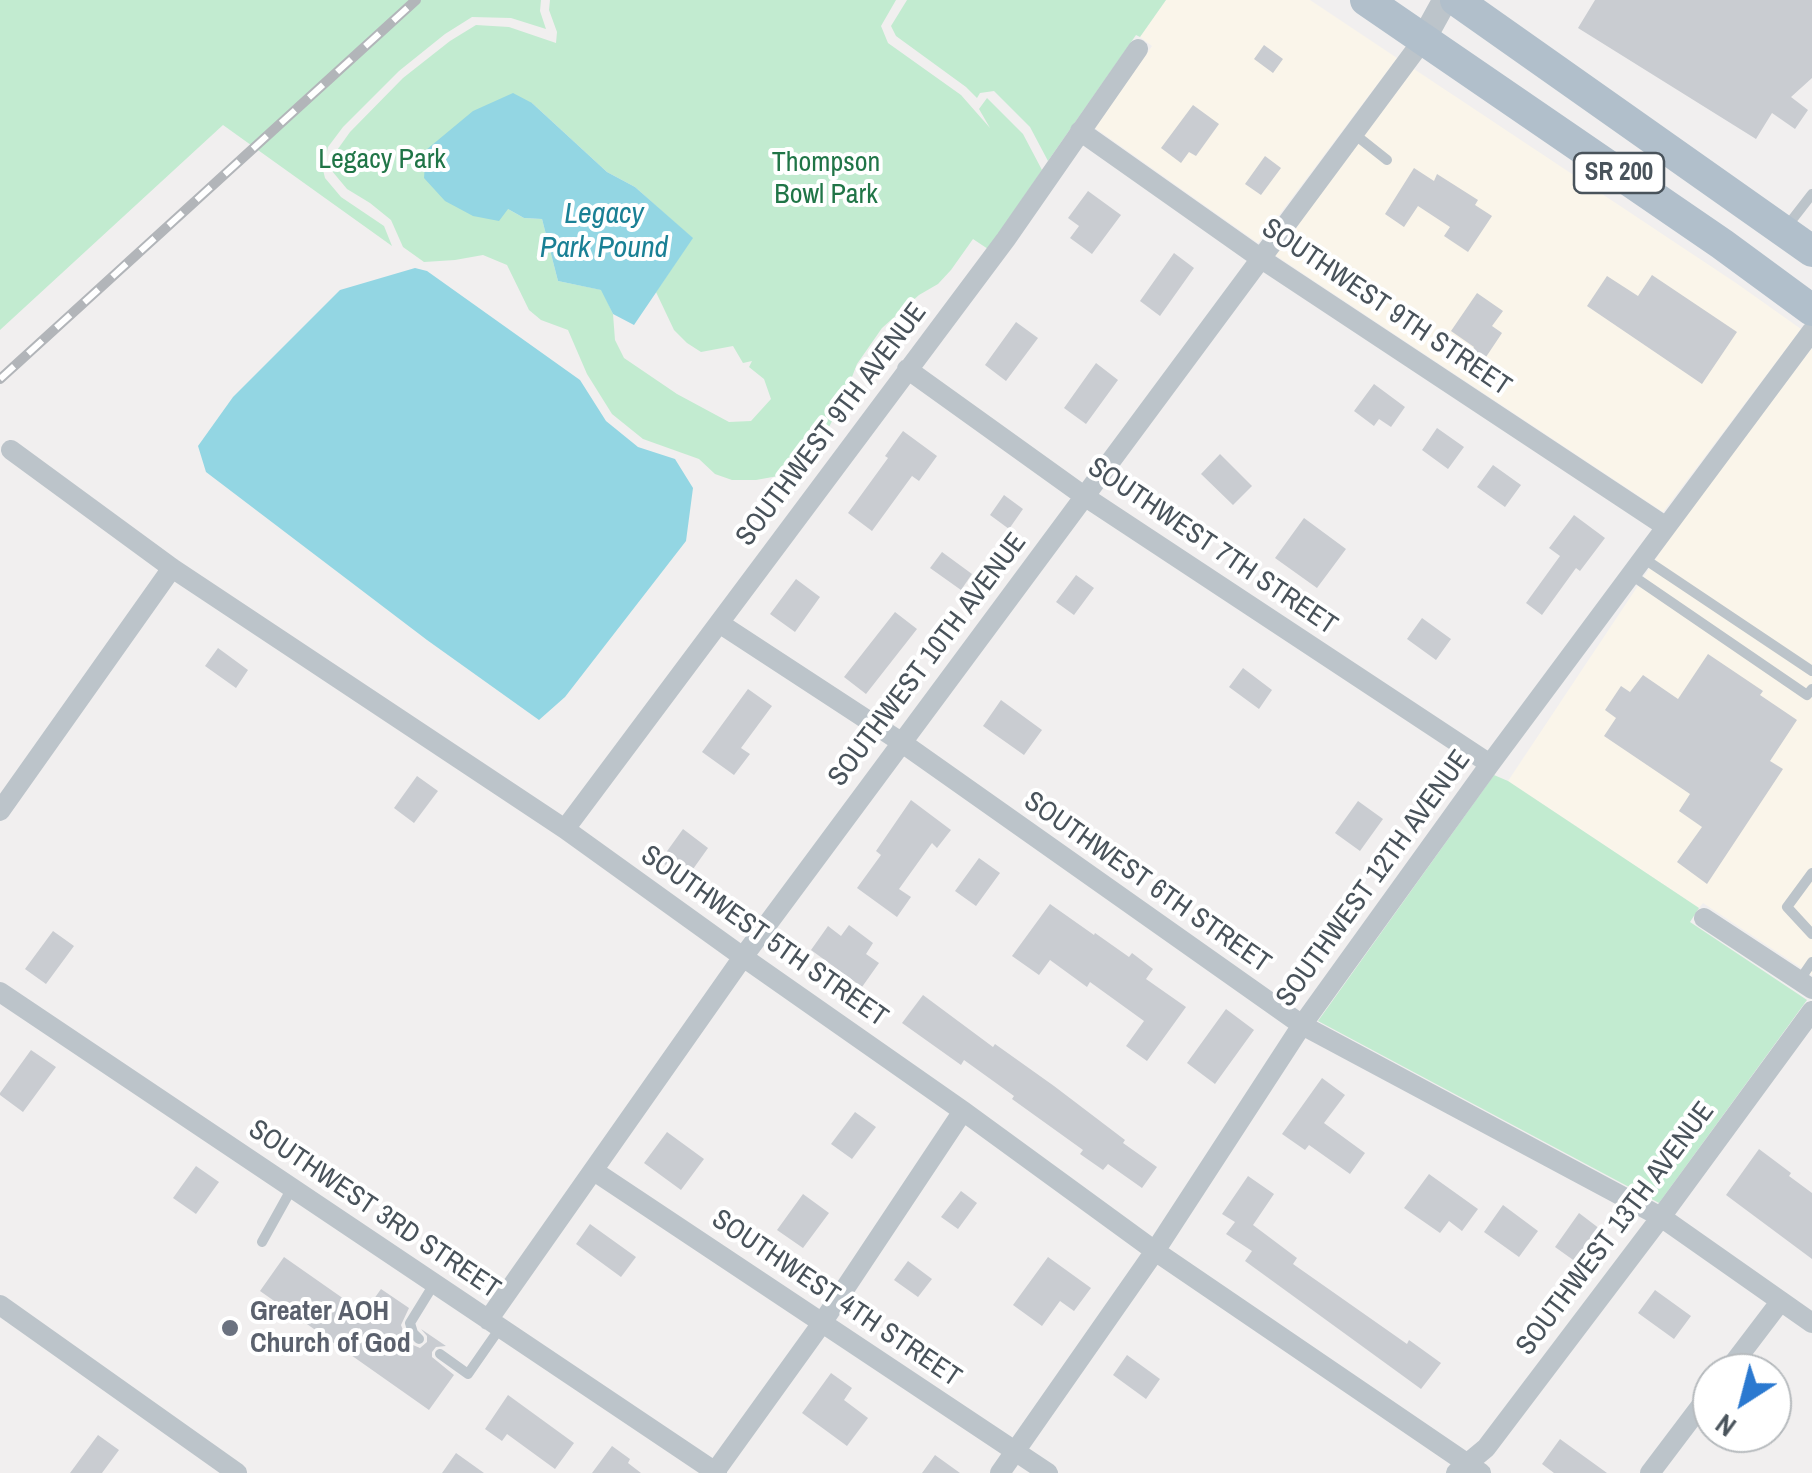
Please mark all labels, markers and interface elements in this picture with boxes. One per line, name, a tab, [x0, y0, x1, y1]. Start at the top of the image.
park label: Legacy Park	[318, 143, 446, 177]
park label: Thompson Bowl Park	[772, 146, 880, 212]
road number: SR 200	[1574, 153, 1664, 193]
water label: Legacy Park Pound	[540, 197, 668, 268]
street label: SOUTHWEST 9TH STREET	[1255, 212, 1517, 404]
street label: SOUTHWEST 9TH AVENUE	[730, 297, 934, 553]
street label: SOUTHWEST 7TH STREET	[1081, 451, 1343, 643]
street label: SOUTHWEST 10TH AVENUE	[822, 527, 1034, 793]
street label: SOUTHWEST 12TH AVENUE	[1270, 744, 1478, 1014]
street label: SOUTHWEST 6TH STREET	[1017, 785, 1277, 981]
street label: SOUTHWEST 5TH STREET	[634, 839, 894, 1035]
street label: SOUTHWEST 13TH AVENUE	[1510, 1096, 1722, 1362]
street label: SOUTHWEST 3RD STREET	[242, 1113, 506, 1307]
street label: SOUTHWEST 4TH STREET	[705, 1203, 967, 1395]
place label: Greater AOH Church of God	[250, 1295, 411, 1361]
marker: Greater AOH Church of God	[219, 1317, 241, 1339]
north arrow	[1692, 1353, 1792, 1453]
text: N	[1708, 1405, 1743, 1446]

